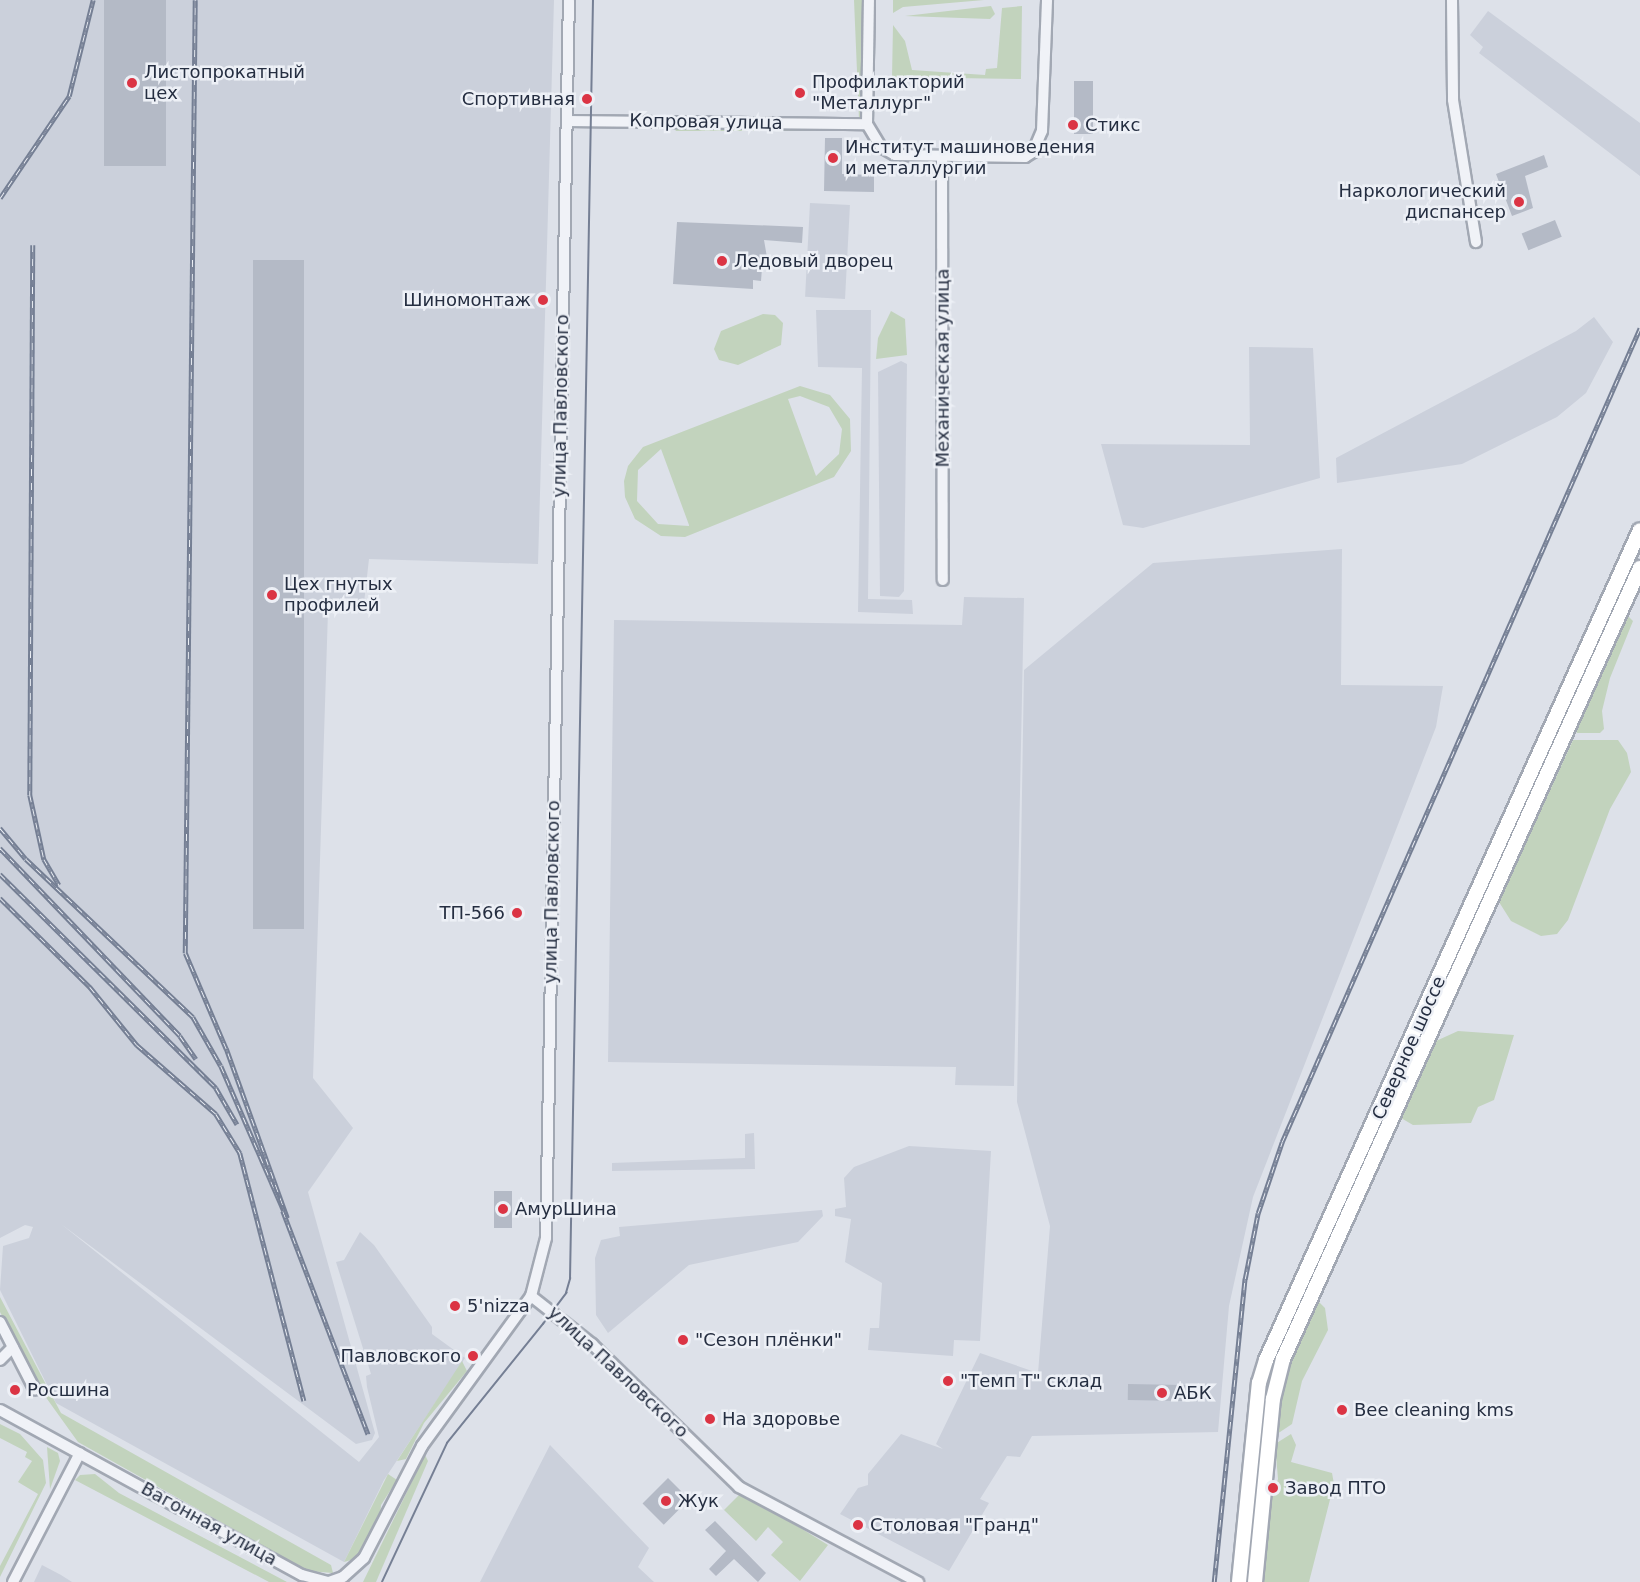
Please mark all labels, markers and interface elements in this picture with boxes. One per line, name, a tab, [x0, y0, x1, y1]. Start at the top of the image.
place label: Листопрокатный цех	[144, 62, 305, 104]
place label: Профилакторий "Металлург"	[812, 72, 965, 115]
marker: Листопрокатный цех	[125, 76, 139, 90]
marker: Профилакторий "Металлург"	[793, 86, 807, 100]
place label: Спортивная	[462, 88, 575, 110]
marker: Спортивная	[580, 92, 594, 106]
street label: Копровая улица	[629, 110, 783, 134]
place label: Стикс	[1085, 114, 1141, 136]
marker: Стикс	[1066, 118, 1080, 132]
place label: Институт машиноведения и металлургии	[845, 137, 1095, 180]
marker: Институт машиноведения и металлургии	[826, 151, 840, 165]
place label: Наркологический диспансер	[1339, 181, 1506, 224]
marker: Наркологический диспансер	[1510, 193, 1528, 211]
place label: Ледовый дворец	[734, 250, 893, 272]
marker: Ледовый дворец	[715, 254, 729, 268]
street label: Механическая улица	[932, 269, 954, 467]
place label: Шиномонтаж	[403, 289, 531, 311]
marker: Шиномонтаж	[536, 293, 550, 307]
street label: улица Павловского	[549, 314, 573, 498]
place label: Цех гнутых профилей	[284, 574, 393, 616]
marker: Цех гнутых профилей	[265, 588, 279, 602]
street label: улица Павловского	[540, 800, 564, 984]
place label: ТП-566	[440, 902, 505, 924]
marker: ТП-566	[510, 906, 524, 920]
street label: Северное шоссе	[1368, 973, 1450, 1123]
place label: АмурШина	[515, 1198, 617, 1220]
marker: АмурШина	[496, 1202, 510, 1216]
place label: 5'nizza	[467, 1295, 530, 1317]
marker: 5'nizza	[448, 1299, 462, 1313]
street label: улица Павловского	[544, 1302, 692, 1442]
place label: "Сезон плёнки"	[695, 1329, 842, 1351]
marker: "Сезон плёнки"	[676, 1333, 690, 1347]
place label: Павловского	[340, 1345, 461, 1367]
marker: Павловского	[466, 1349, 480, 1363]
place label: "Темп Т" склад	[960, 1370, 1102, 1392]
marker: "Темп Т" склад	[941, 1374, 955, 1388]
place label: Росшина	[27, 1379, 110, 1401]
place label: АБК	[1174, 1382, 1211, 1404]
marker: Росшина	[8, 1383, 22, 1397]
marker: АБК	[1155, 1386, 1169, 1400]
place label: Bee cleaning kms	[1354, 1399, 1514, 1421]
marker: Bee cleaning kms	[1335, 1403, 1349, 1417]
place label: На здоровье	[722, 1408, 840, 1430]
marker: На здоровье	[703, 1412, 717, 1426]
place label: Завод ПТО	[1285, 1477, 1386, 1499]
street label: Вагонная улица	[137, 1478, 281, 1570]
marker: Завод ПТО	[1266, 1481, 1280, 1495]
place label: Жук	[678, 1490, 719, 1512]
marker: Жук	[659, 1494, 673, 1508]
place label: Столовая "Гранд"	[870, 1514, 1039, 1536]
marker: Столовая "Гранд"	[851, 1518, 865, 1532]

